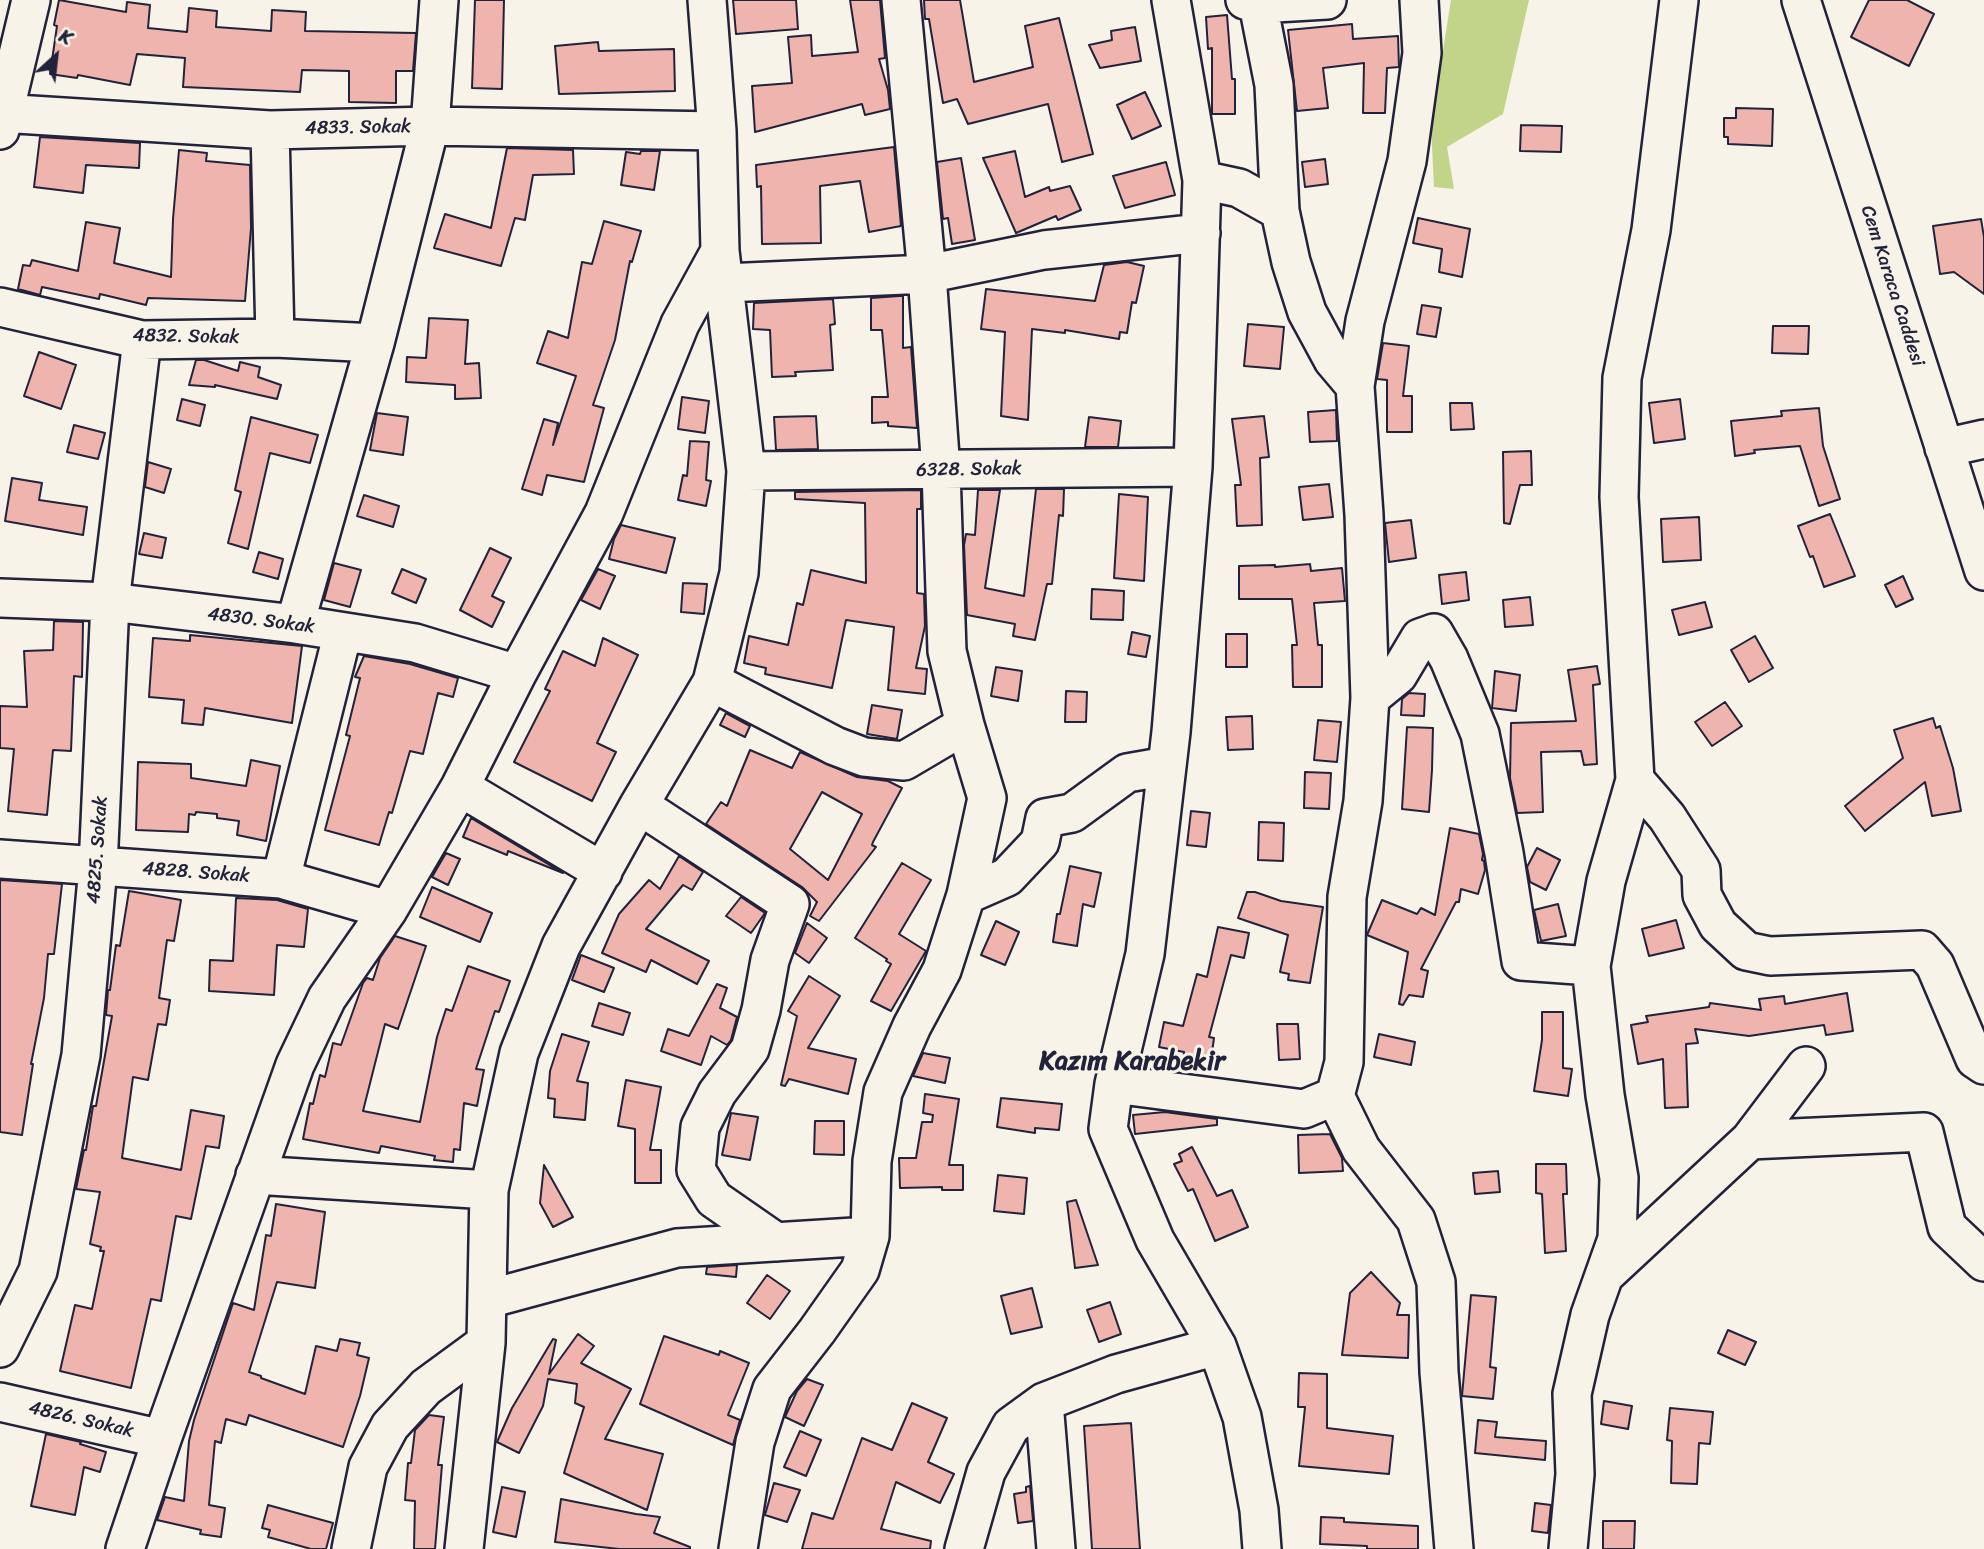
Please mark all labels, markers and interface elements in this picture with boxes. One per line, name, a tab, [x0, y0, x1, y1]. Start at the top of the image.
text: K	[53, 20, 78, 54]
north arrow	[21, 21, 91, 91]
street label: 4833. Sokak	[305, 116, 411, 140]
street label: Cem Karaca Caddesi	[1855, 203, 1929, 369]
street label: 4832. Sokak	[132, 325, 240, 349]
street label: 6328. Sokak	[916, 458, 1022, 482]
street label: 4830. Sokak	[206, 603, 316, 639]
street label: 4825. Sokak	[83, 795, 113, 905]
street label: 4828. Sokak	[141, 858, 251, 888]
district label: Kazım Karabekir	[1039, 1046, 1225, 1078]
street label: 4826. Sokak	[26, 1397, 136, 1443]

